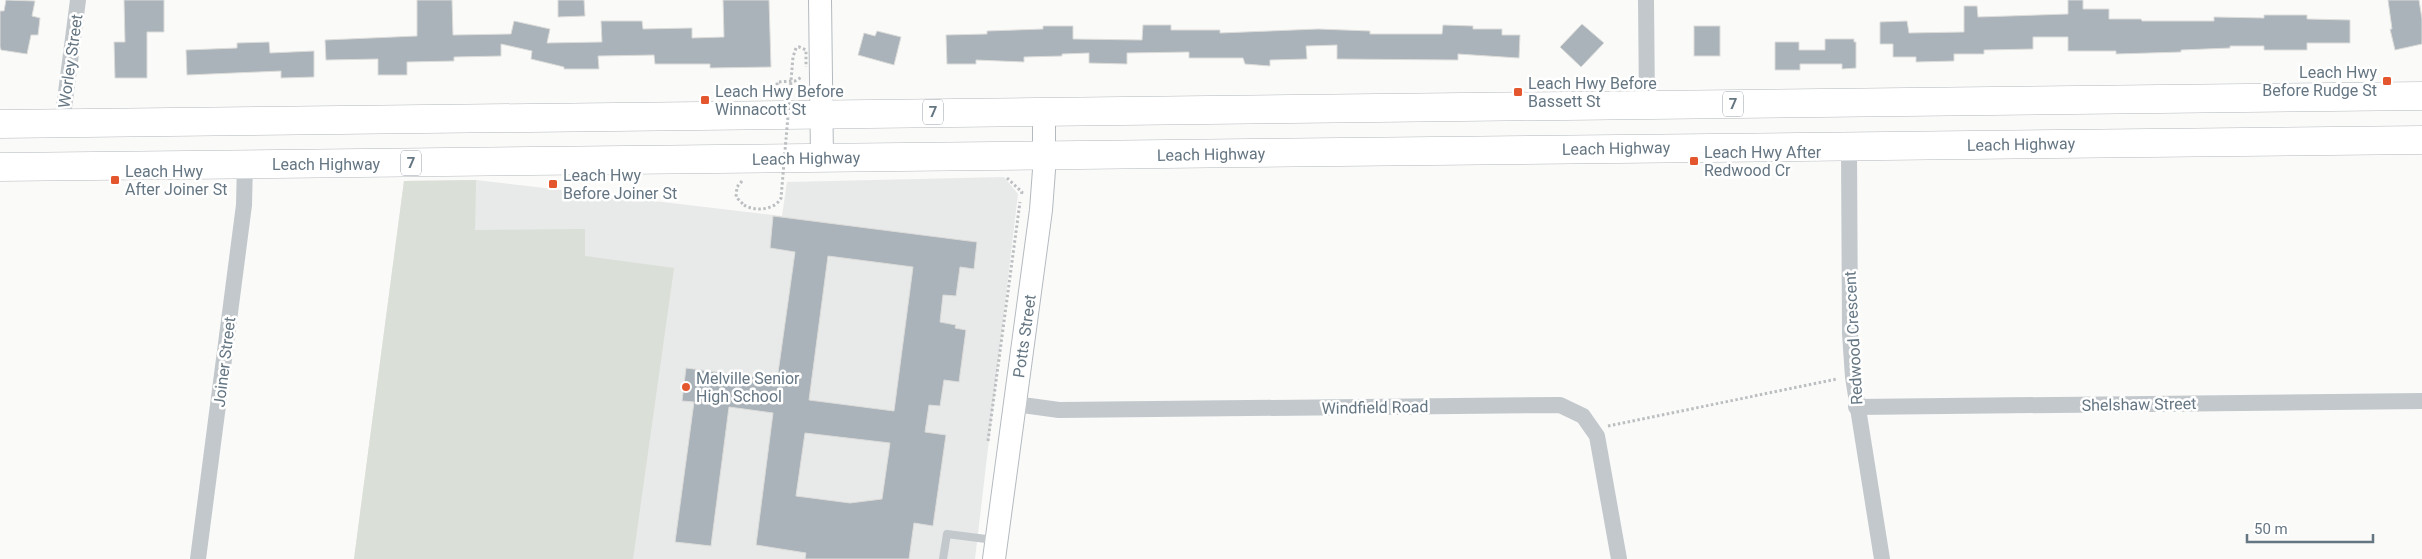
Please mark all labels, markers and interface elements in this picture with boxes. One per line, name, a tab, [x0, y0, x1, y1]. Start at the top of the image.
street label: Worley Street	[55, 13, 86, 109]
place label: Leach Hwy Before Rudge St	[2262, 63, 2377, 100]
place label: Leach Hwy Before Bassett St	[1528, 74, 1657, 111]
marker: Leach Hwy Before Rudge St	[2381, 75, 2393, 87]
place label: Leach Hwy Before Winnacott St	[715, 82, 844, 119]
marker: Leach Hwy Before Bassett St	[1512, 86, 1524, 98]
road number: 7	[1723, 92, 1743, 116]
marker: Leach Hwy Before Winnacott St	[699, 94, 711, 106]
road number: 7	[923, 100, 943, 124]
street label: Leach Highway	[1967, 134, 2076, 155]
street label: Leach Highway	[1562, 138, 1671, 159]
place label: Leach Hwy After Redwood Cr	[1704, 143, 1822, 180]
street label: Leach Highway	[1157, 144, 1266, 165]
street label: Leach Highway	[752, 148, 861, 169]
road number: 7	[401, 150, 421, 176]
street label: Leach Highway	[272, 155, 381, 174]
marker: Leach Hwy After Redwood Cr	[1688, 155, 1700, 167]
place label: Leach Hwy After Joiner St	[125, 162, 227, 199]
place label: Leach Hwy Before Joiner St	[563, 166, 677, 203]
marker: Leach Hwy After Joiner St	[109, 174, 121, 186]
marker: Leach Hwy Before Joiner St	[547, 178, 559, 190]
street label: Redwood Crescent	[1841, 271, 1866, 405]
street label: Potts Street	[1009, 293, 1040, 379]
street label: Joiner Street	[210, 316, 239, 408]
place label: Melville Senior High School	[696, 369, 800, 406]
marker: Melville Senior High School	[680, 381, 692, 393]
street label: Shelshaw Street	[2082, 394, 2197, 415]
street label: Windfield Road	[1321, 397, 1429, 418]
scale bar	[2247, 512, 2373, 544]
text: 50 m	[2254, 520, 2288, 538]

